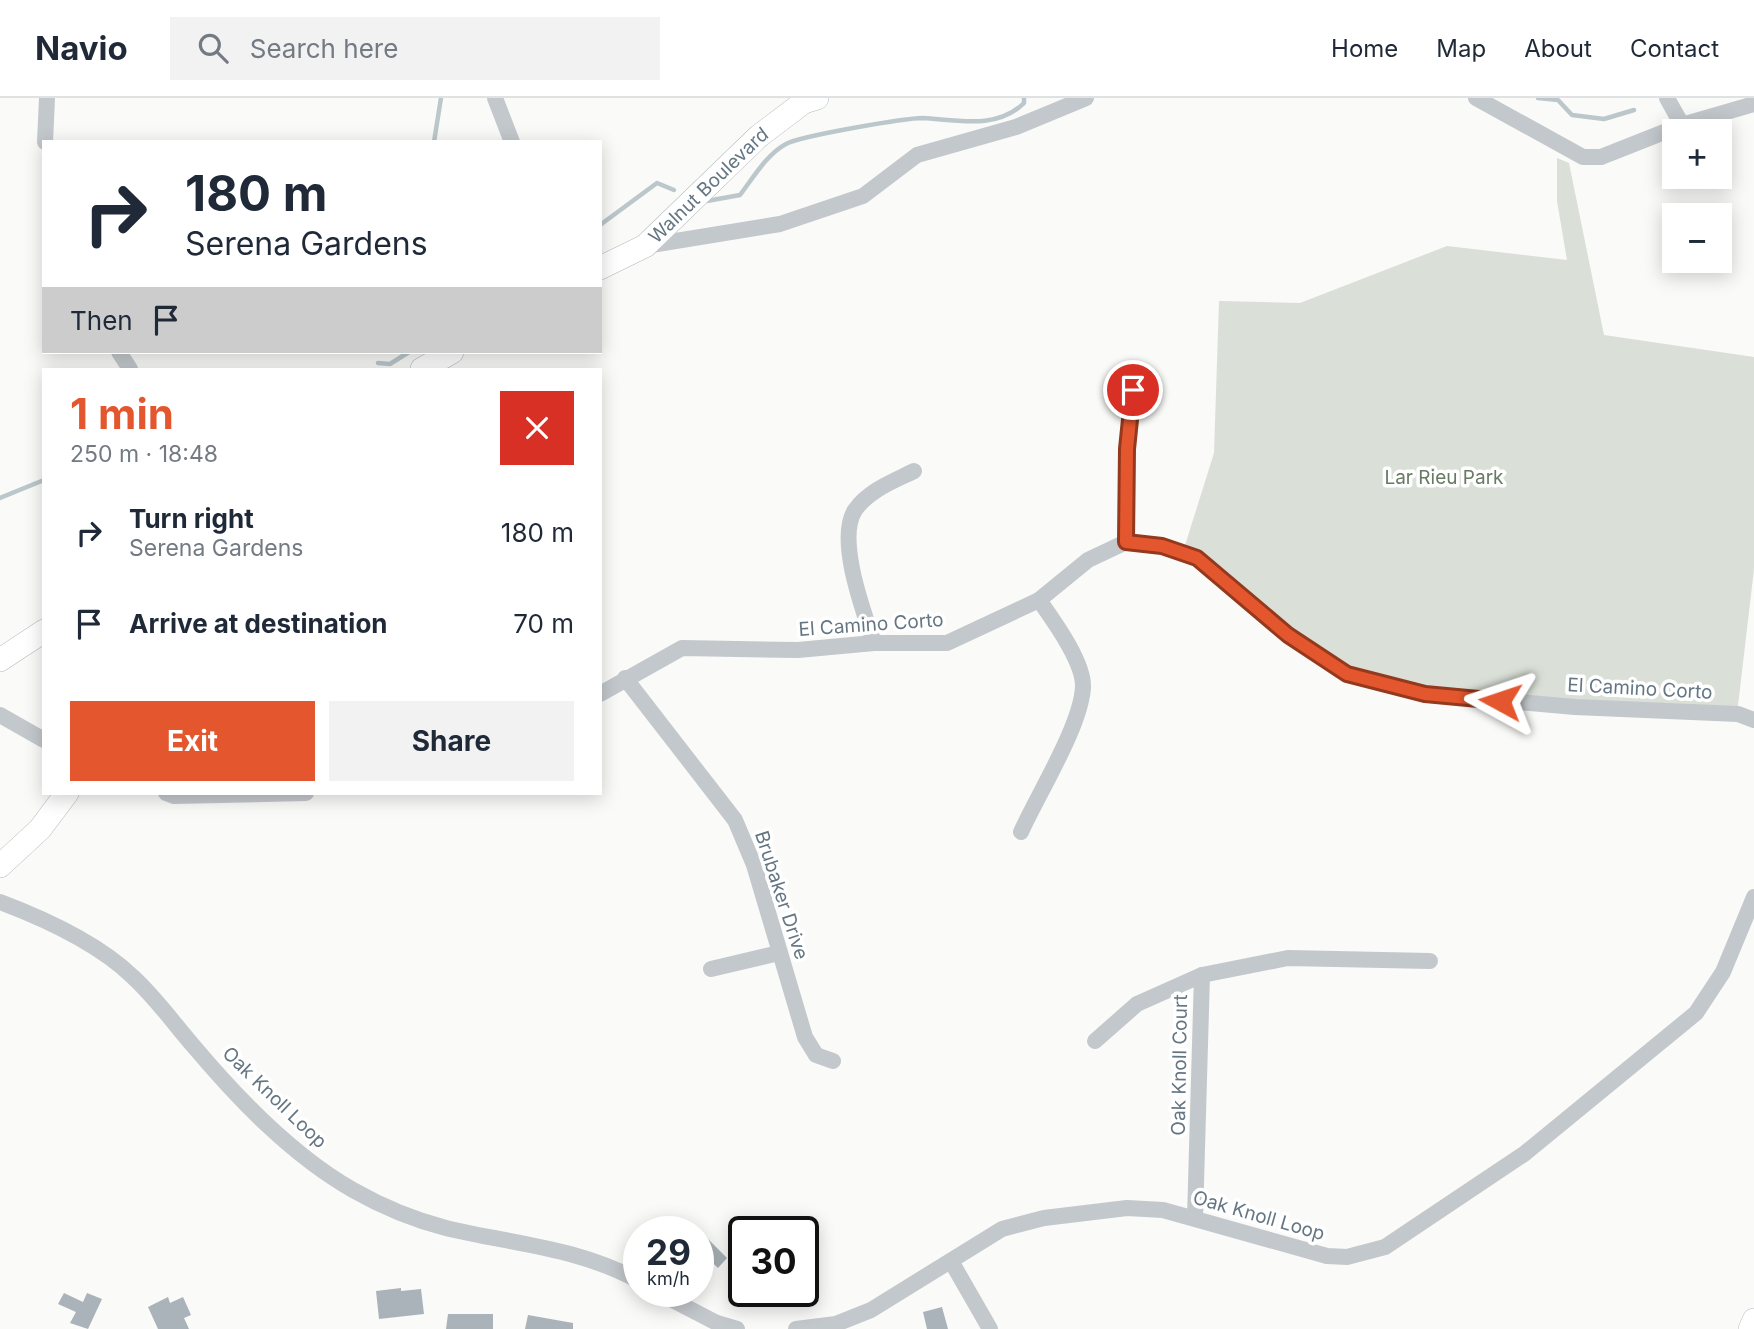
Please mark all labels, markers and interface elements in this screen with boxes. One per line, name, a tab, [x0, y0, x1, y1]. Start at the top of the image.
search box	[170, 17, 660, 80]
text: Navio	[35, 28, 128, 68]
icon: search	[194, 29, 232, 67]
text: Search here	[250, 33, 398, 64]
text: Home	[1331, 34, 1398, 63]
text: Map	[1436, 34, 1486, 63]
text: About	[1524, 34, 1592, 63]
text: Contact	[1630, 34, 1719, 63]
map controls	[1662, 119, 1732, 273]
button: +	[1662, 119, 1732, 189]
street label: Walnut Boulevard	[644, 122, 773, 248]
text: 180 m	[185, 164, 327, 223]
icon: right	[70, 168, 161, 259]
button: −	[1662, 203, 1732, 273]
text: Serena Gardens	[185, 224, 428, 263]
icon: arrive	[147, 301, 185, 339]
text: Then	[70, 305, 133, 336]
pin	[1103, 360, 1163, 420]
icon: arrive	[1114, 371, 1152, 409]
text: 1 min	[70, 388, 174, 439]
button: close	[500, 391, 574, 465]
text: 250 m · 18:48	[70, 440, 218, 468]
park label: Lar Rieu Park	[1384, 466, 1504, 489]
text: Turn right	[129, 503, 254, 534]
icon: right	[70, 514, 108, 552]
text: 180 m	[501, 517, 574, 548]
text: Serena Gardens	[129, 534, 303, 562]
icon: arrive	[70, 605, 108, 643]
text: Arrive at destination	[129, 608, 388, 639]
text: 70 m	[513, 608, 574, 639]
street label: El Camino Corto	[798, 608, 944, 641]
position arrow	[1463, 664, 1537, 738]
street label: El Camino Corto	[1567, 673, 1713, 704]
button: Exit	[70, 701, 315, 781]
button: Share	[329, 701, 574, 781]
street label: Brubaker Drive	[750, 828, 813, 962]
street label: Oak Knoll Court	[1167, 994, 1192, 1136]
street label: Oak Knoll Loop	[218, 1042, 332, 1153]
street label: Oak Knoll Loop	[1190, 1186, 1327, 1245]
speed limit sign: 30	[728, 1216, 819, 1307]
text: 29	[646, 1231, 691, 1273]
text: km/h	[647, 1268, 690, 1289]

